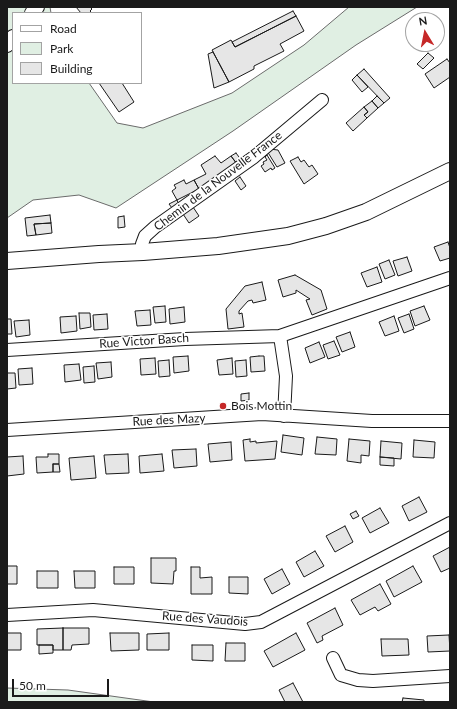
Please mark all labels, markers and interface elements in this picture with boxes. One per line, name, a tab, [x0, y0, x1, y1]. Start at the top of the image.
legend	[12, 12, 142, 84]
north arrow	[405, 12, 445, 52]
text: N	[418, 14, 428, 28]
text: Road	[50, 21, 77, 36]
text: Park	[50, 41, 73, 56]
text: Building	[50, 61, 93, 76]
street label: Chemin de la Nouvelle France	[151, 128, 285, 234]
street label: Rue Victor Basch	[99, 331, 189, 351]
place label: Bois Mottin	[231, 399, 292, 413]
marker: Bois Mottin	[218, 401, 228, 411]
street label: Rue des Mazy	[132, 411, 206, 429]
street label: Rue des Vaudois	[162, 609, 248, 629]
scale bar	[14, 671, 111, 697]
text: 50 m	[19, 678, 46, 693]

